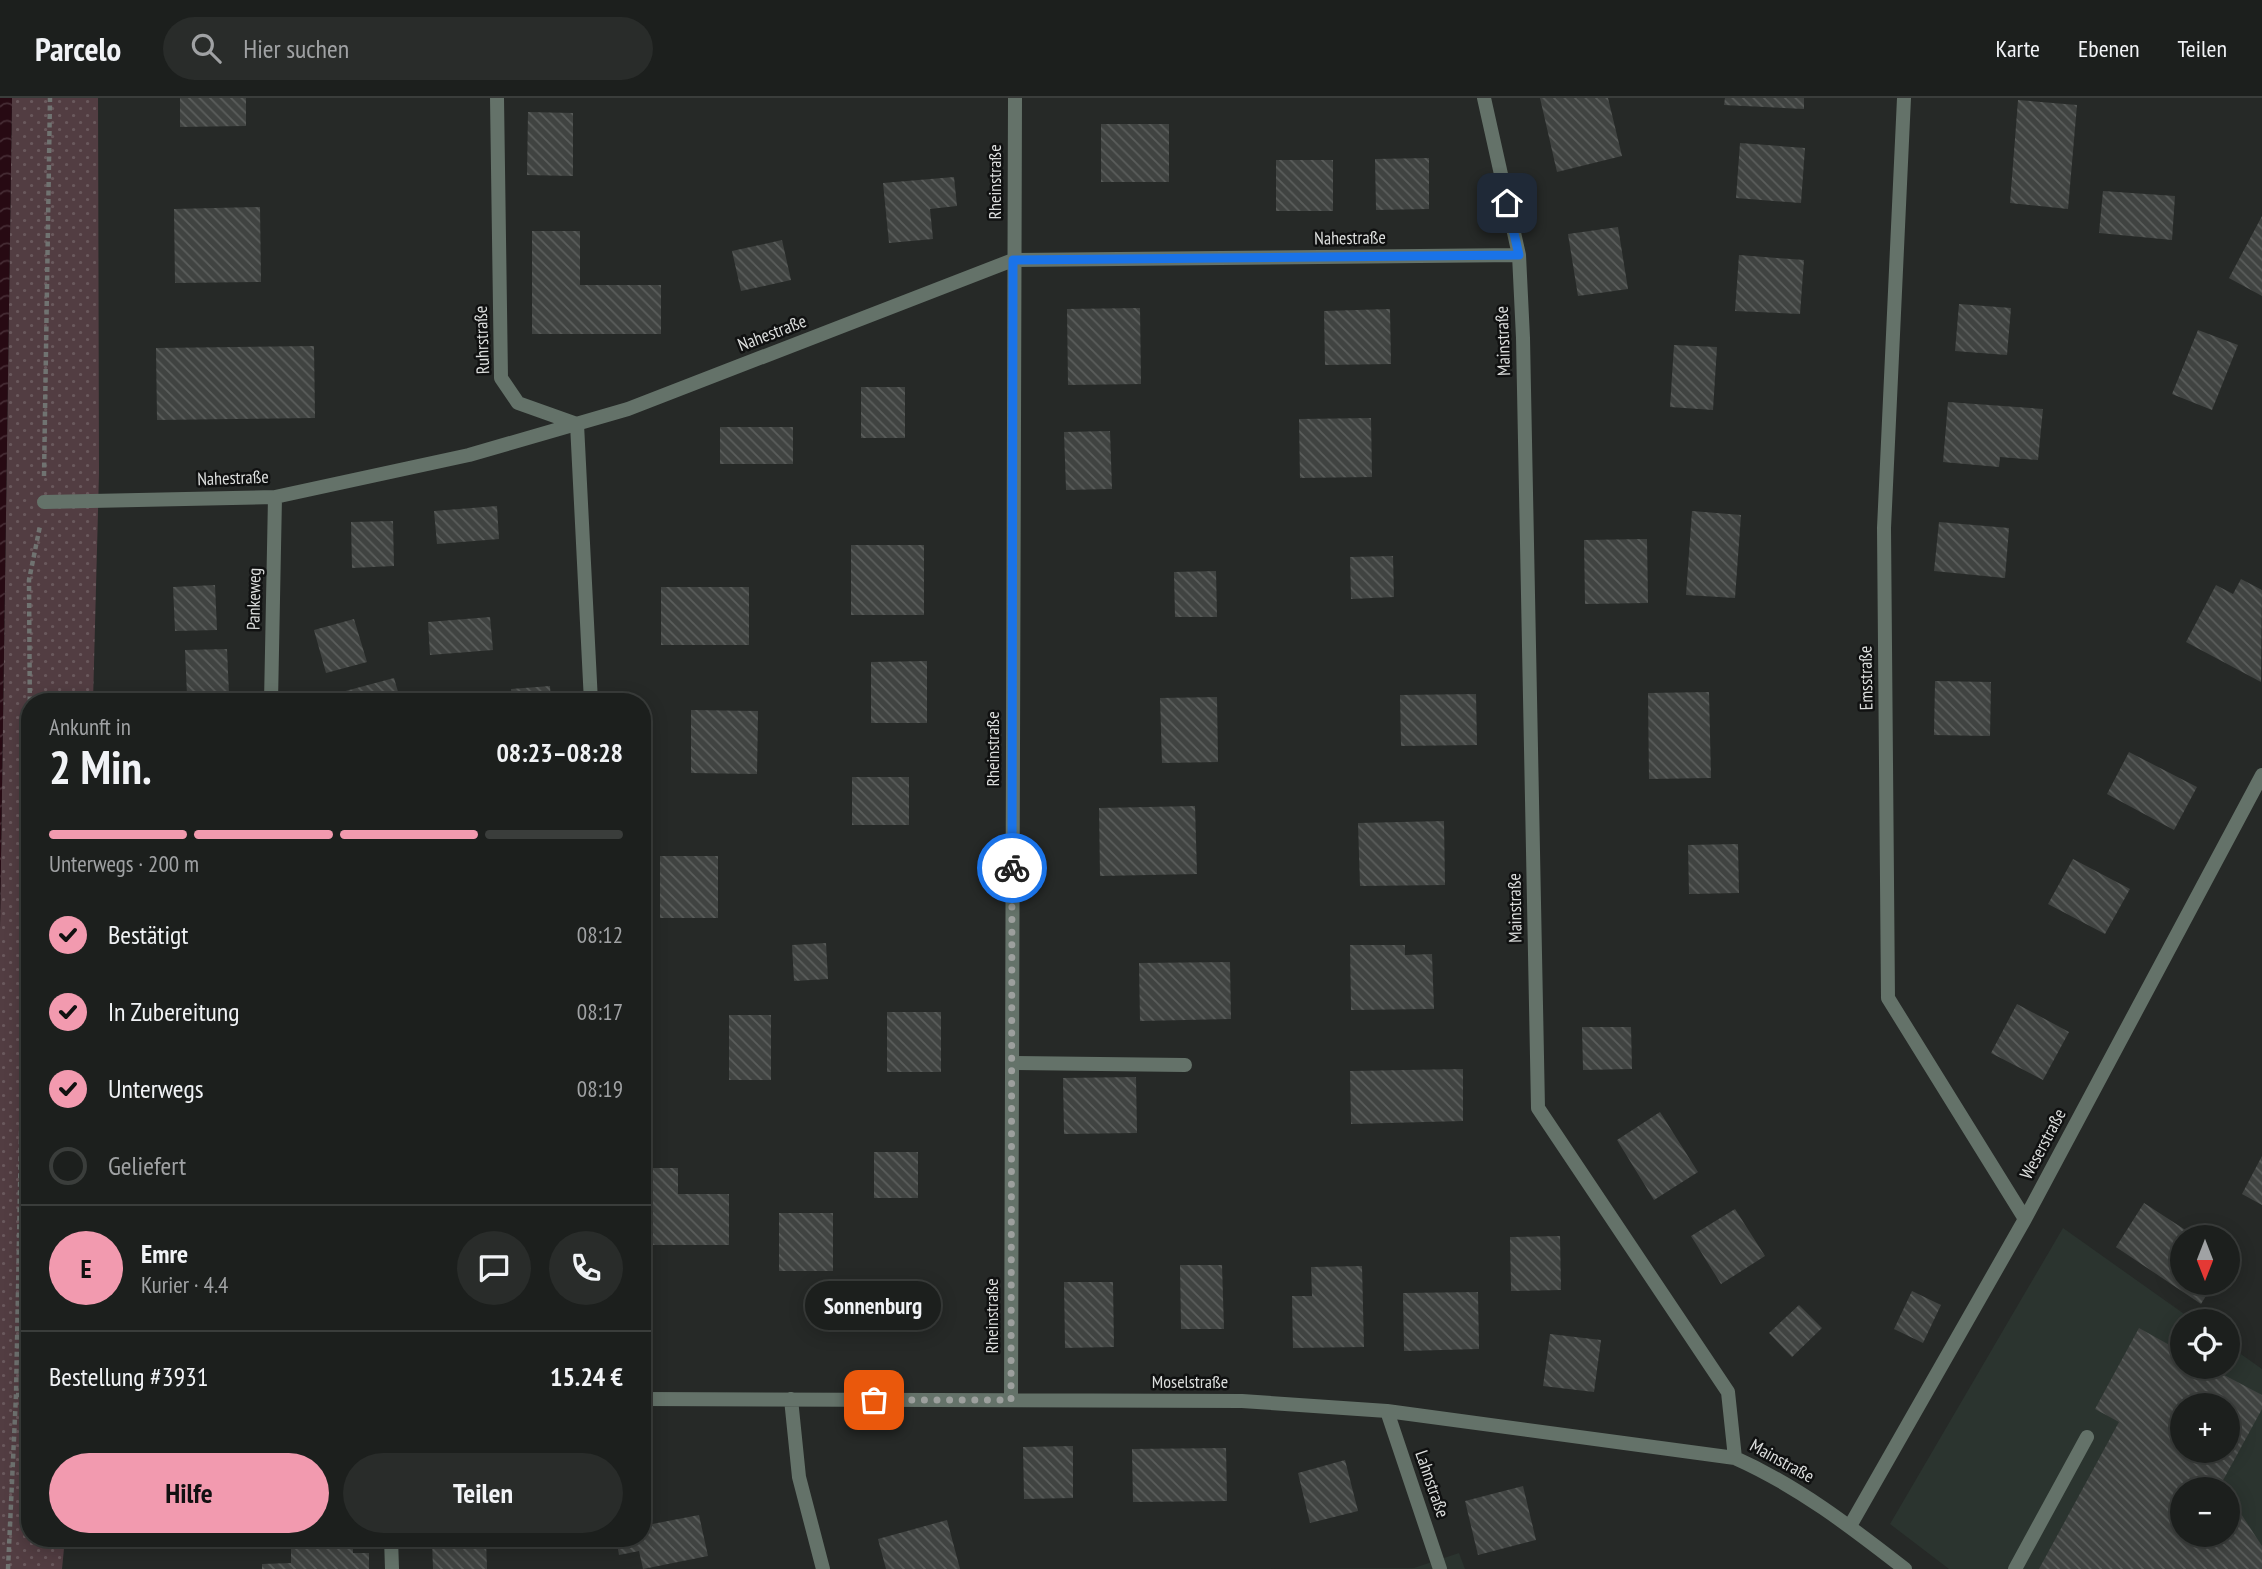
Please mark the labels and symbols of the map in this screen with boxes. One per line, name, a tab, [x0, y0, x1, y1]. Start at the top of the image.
street label: Rheinstraße	[983, 144, 1006, 220]
pin	[1477, 173, 1537, 233]
street label: Nahestraße	[1314, 225, 1386, 250]
street label: Ruhrstraße	[469, 305, 494, 375]
street label: Mainstraße	[1490, 306, 1515, 376]
street label: Nahestraße	[734, 309, 809, 356]
street label: Nahestraße	[197, 465, 269, 490]
street label: Pankeweg	[241, 568, 266, 630]
street label: Emsstraße	[1853, 645, 1878, 711]
street label: Rheinstraße	[981, 711, 1004, 787]
courier	[977, 833, 1047, 903]
street label: Mainstraße	[1502, 873, 1527, 943]
street label: Weserstraße	[2014, 1104, 2071, 1183]
north arrow	[2170, 1225, 2240, 1295]
street label: Rheinstraße	[980, 1278, 1003, 1354]
callout: Sonnenburg	[806, 1281, 942, 1330]
pin	[844, 1370, 904, 1430]
street label: Moselstraße	[1152, 1370, 1228, 1393]
street label: Mainstraße	[1746, 1434, 1818, 1488]
street label: Lahnstraße	[1410, 1447, 1455, 1520]

